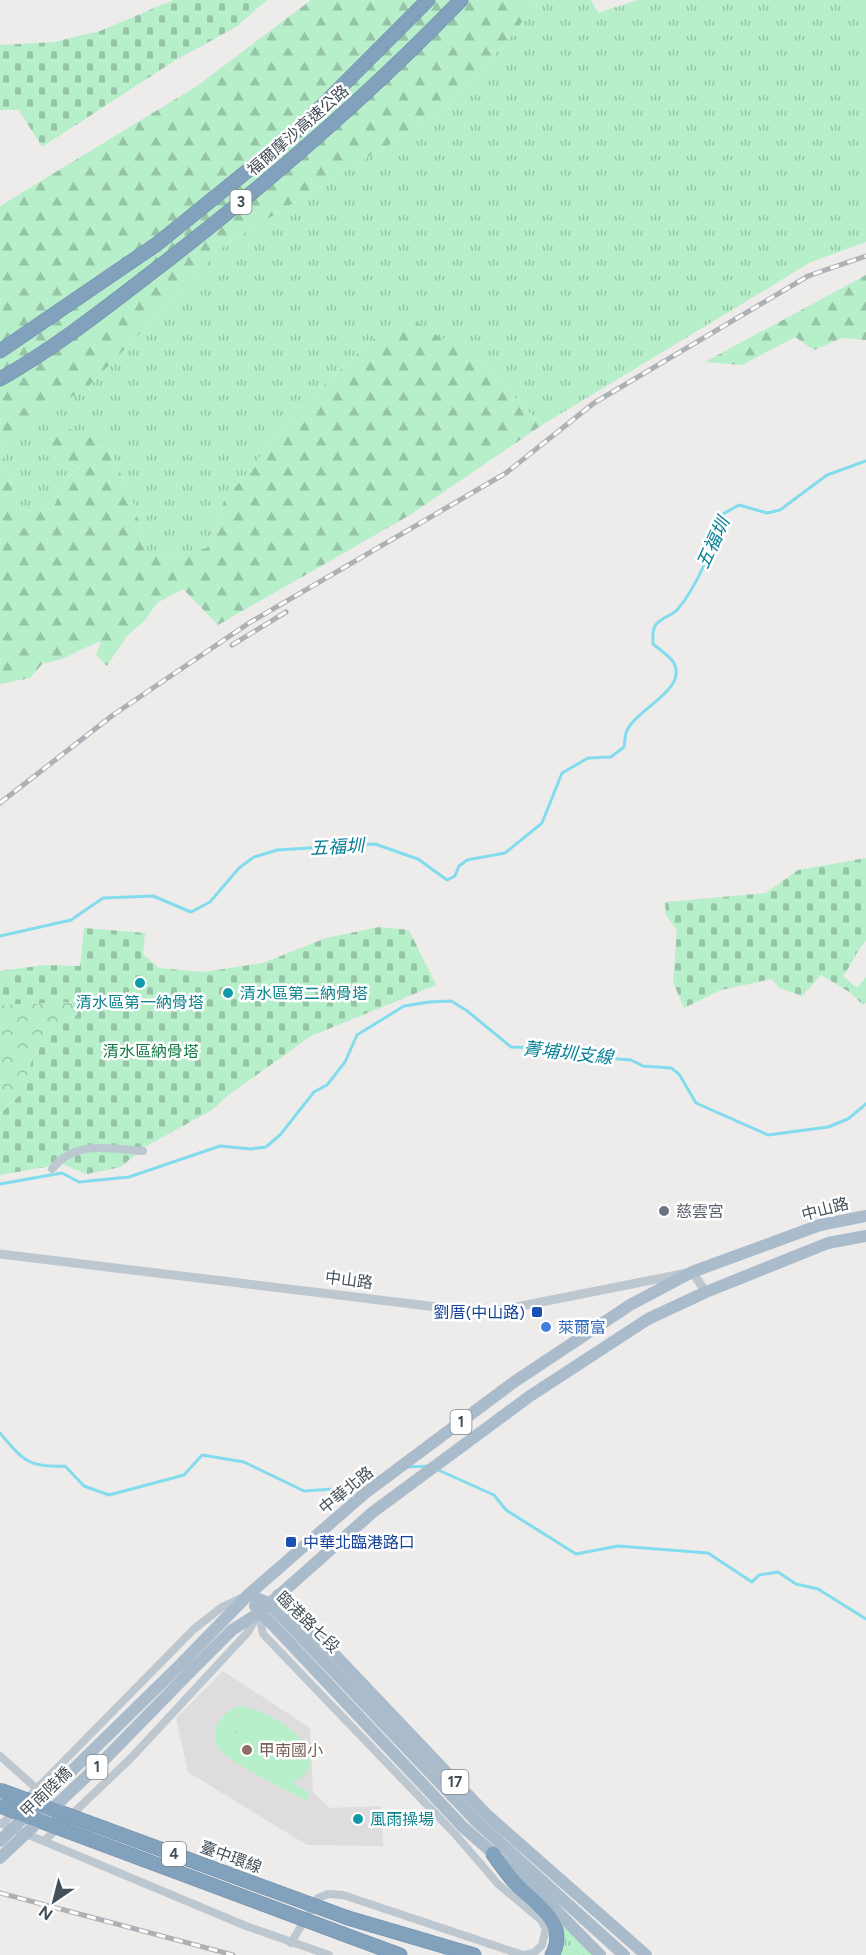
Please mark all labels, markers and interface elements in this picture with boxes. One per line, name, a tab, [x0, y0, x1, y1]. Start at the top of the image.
street label: 福爾摩沙高速公路	[243, 81, 353, 179]
road number: 3	[230, 190, 252, 214]
water label: 五福圳	[692, 511, 736, 572]
water label: 五福圳	[309, 834, 368, 859]
marker: 清水區第一納骨塔	[133, 976, 147, 990]
place label: 清水區第二納骨塔	[240, 984, 368, 1003]
marker: 清水區第二納骨塔	[221, 986, 235, 1000]
place label: 清水區第一納骨塔	[76, 993, 204, 1012]
water label: 菁埔圳支線	[522, 1037, 616, 1069]
park label: 清水區納骨塔	[103, 1042, 199, 1061]
street label: 中山路	[799, 1194, 851, 1224]
place label: 慈雲宮	[676, 1202, 724, 1221]
marker: 慈雲宮	[657, 1204, 671, 1218]
street label: 中山路	[324, 1268, 374, 1292]
place label: 劉厝(中山路)	[434, 1303, 525, 1322]
marker: 劉厝(中山路)	[530, 1305, 544, 1319]
place label: 萊爾富	[558, 1318, 606, 1337]
marker: 萊爾富	[539, 1320, 553, 1334]
road number: 1	[450, 1410, 472, 1434]
street label: 中華北路	[315, 1462, 377, 1518]
place label: 中華北臨港路口	[303, 1533, 415, 1552]
marker: 中華北臨港路口	[284, 1535, 298, 1549]
street label: 臨港路七段	[273, 1587, 343, 1657]
place label: 甲南國小	[259, 1741, 323, 1760]
marker: 甲南國小	[240, 1743, 254, 1757]
road number: 1	[86, 1755, 108, 1779]
street label: 甲南陸橋	[16, 1763, 76, 1821]
road number: 17	[442, 1770, 468, 1794]
place label: 風雨操場	[370, 1810, 434, 1829]
marker: 風雨操場	[351, 1812, 365, 1826]
street label: 臺中環線	[198, 1837, 264, 1877]
road number: 4	[162, 1842, 186, 1866]
north arrow	[24, 1871, 84, 1931]
text: N	[35, 1902, 56, 1924]

